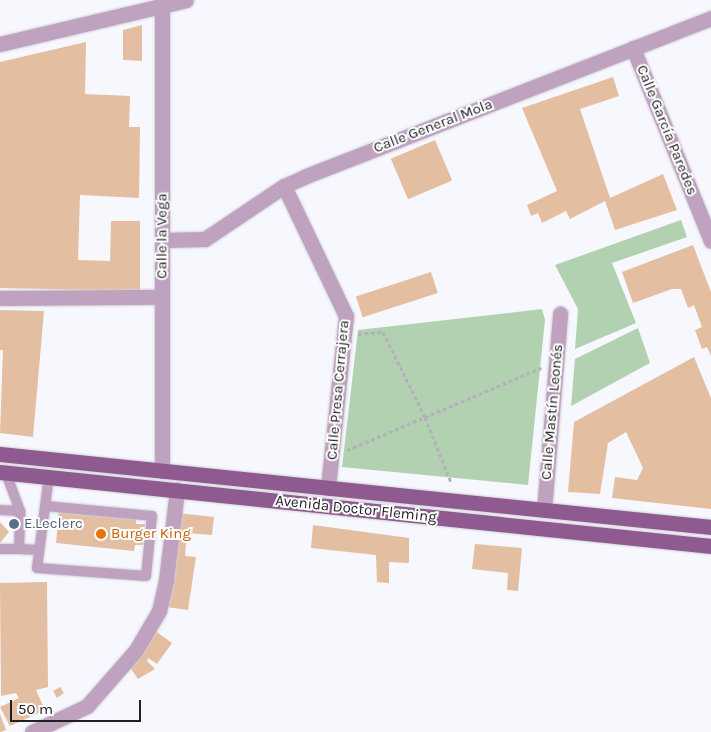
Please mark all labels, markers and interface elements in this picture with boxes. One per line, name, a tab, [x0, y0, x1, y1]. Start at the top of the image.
street label: Calle García Paredes	[633, 62, 701, 198]
street label: Calle General Mola	[371, 95, 495, 157]
street label: Calle la Vega	[153, 193, 171, 279]
street label: Calle Presa Cerrajera	[323, 319, 353, 461]
street label: Calle Mastín Leonés	[537, 343, 567, 481]
street label: Avenida Doctor Fleming	[274, 492, 438, 526]
place label: E.Leclerc	[24, 515, 83, 533]
marker: E.Leclerc	[8, 518, 20, 530]
place label: Burger King	[111, 525, 191, 543]
marker: Burger King	[95, 528, 107, 540]
scale bar	[12, 690, 144, 722]
text: 50 m	[18, 700, 53, 718]

